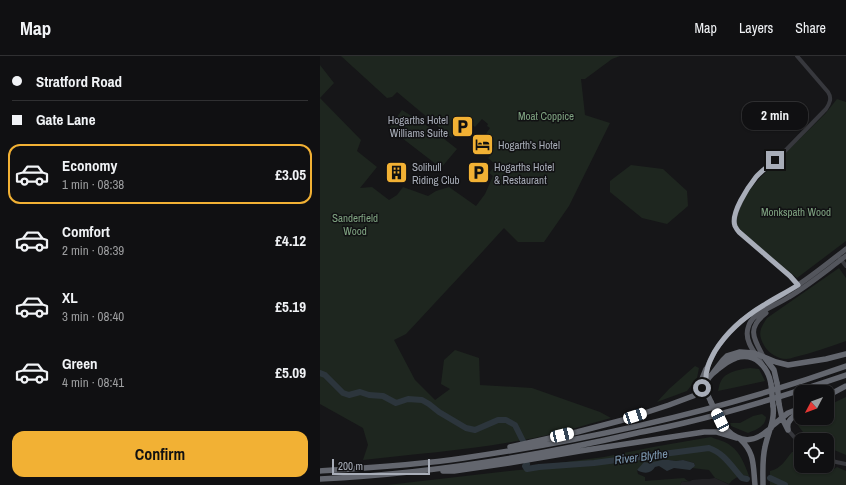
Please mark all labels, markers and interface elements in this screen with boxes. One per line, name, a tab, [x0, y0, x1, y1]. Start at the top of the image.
text: Map	[20, 15, 51, 41]
text: Map	[695, 19, 717, 37]
text: Layers	[739, 19, 773, 37]
text: Share	[795, 19, 826, 37]
text: Stratford Road	[36, 71, 122, 92]
callout: 2 min	[742, 102, 808, 130]
text: 2 min	[761, 107, 789, 124]
text: Gate Lane	[36, 109, 95, 130]
park label: Moat Coppice	[518, 109, 574, 123]
place label: Hogarths Hotel Williams Suite	[388, 113, 448, 140]
parking icon: Hogarths Hotel Williams Suite	[450, 113, 476, 139]
hotel icon: Hogarth's Hotel	[469, 132, 495, 158]
place label: Hogarth's Hotel	[498, 138, 560, 152]
route end	[766, 151, 784, 169]
text: Economy	[62, 155, 117, 176]
icon: car	[14, 156, 50, 192]
building icon: Solihull Riding Club	[384, 160, 410, 186]
place label: Solihull Riding Club	[412, 160, 460, 187]
parking icon: Hogarths Hotel & Restaurant	[465, 160, 491, 186]
place label: Hogarths Hotel & Restaurant	[494, 160, 554, 187]
text: £3.05	[275, 164, 306, 185]
text: 1 min · 08:38	[62, 176, 124, 193]
park label: Monkspath Wood	[761, 205, 831, 219]
park label: Sanderfield Wood	[332, 211, 378, 238]
text: Comfort	[62, 221, 110, 242]
icon: car	[14, 222, 50, 258]
text: £4.12	[275, 230, 306, 251]
text: 2 min · 08:39	[62, 242, 124, 259]
text: XL	[62, 287, 78, 308]
icon: car	[14, 288, 50, 324]
text: £5.19	[275, 296, 306, 317]
text: 3 min · 08:40	[62, 308, 124, 325]
text: Green	[62, 353, 98, 374]
icon: car	[14, 354, 50, 390]
text: £5.09	[275, 362, 306, 383]
text: 4 min · 08:41	[62, 374, 124, 391]
route start	[693, 379, 711, 397]
north arrow	[794, 385, 834, 425]
map controls	[794, 385, 834, 473]
car	[622, 407, 648, 425]
car	[709, 407, 731, 433]
car	[549, 426, 575, 444]
button: Confirm	[12, 431, 308, 477]
button: locate	[794, 433, 834, 473]
water label: River Blythe	[613, 446, 669, 468]
scale bar	[332, 457, 430, 476]
text: 200 m	[338, 459, 363, 473]

